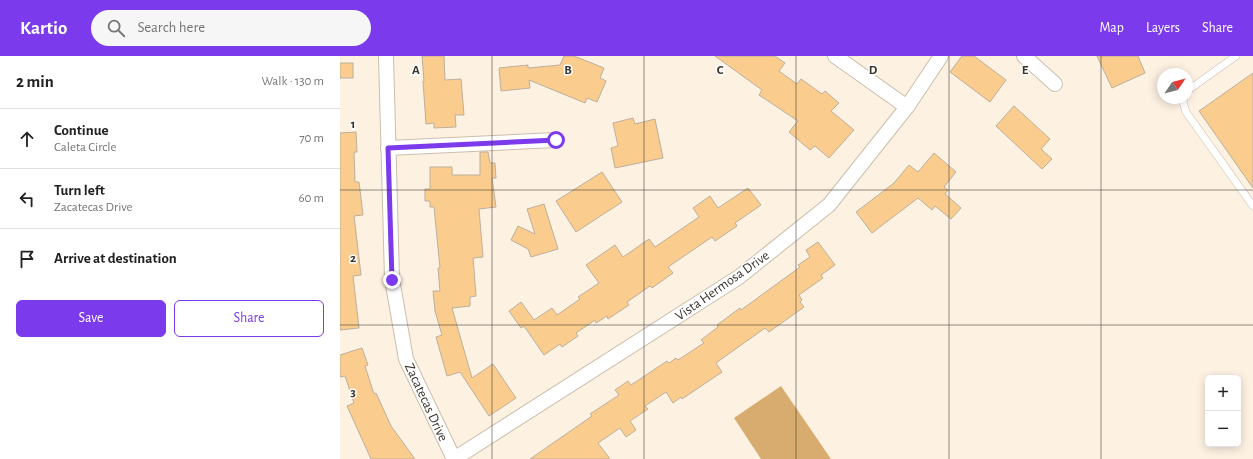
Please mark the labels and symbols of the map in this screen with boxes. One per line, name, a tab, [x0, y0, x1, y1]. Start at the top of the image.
text: A	[412, 64, 420, 77]
text: B	[564, 64, 572, 77]
text: C	[717, 64, 724, 77]
text: D	[869, 64, 878, 77]
text: E	[1022, 64, 1029, 77]
north arrow	[1157, 68, 1193, 104]
text: 1	[351, 118, 355, 131]
route start	[547, 131, 565, 149]
street label: Vista Hermosa Drive	[673, 248, 772, 323]
text: 2	[350, 252, 356, 265]
route end	[383, 271, 401, 289]
street label: Zacatecas Drive	[402, 361, 450, 444]
text: 3	[350, 386, 356, 399]

